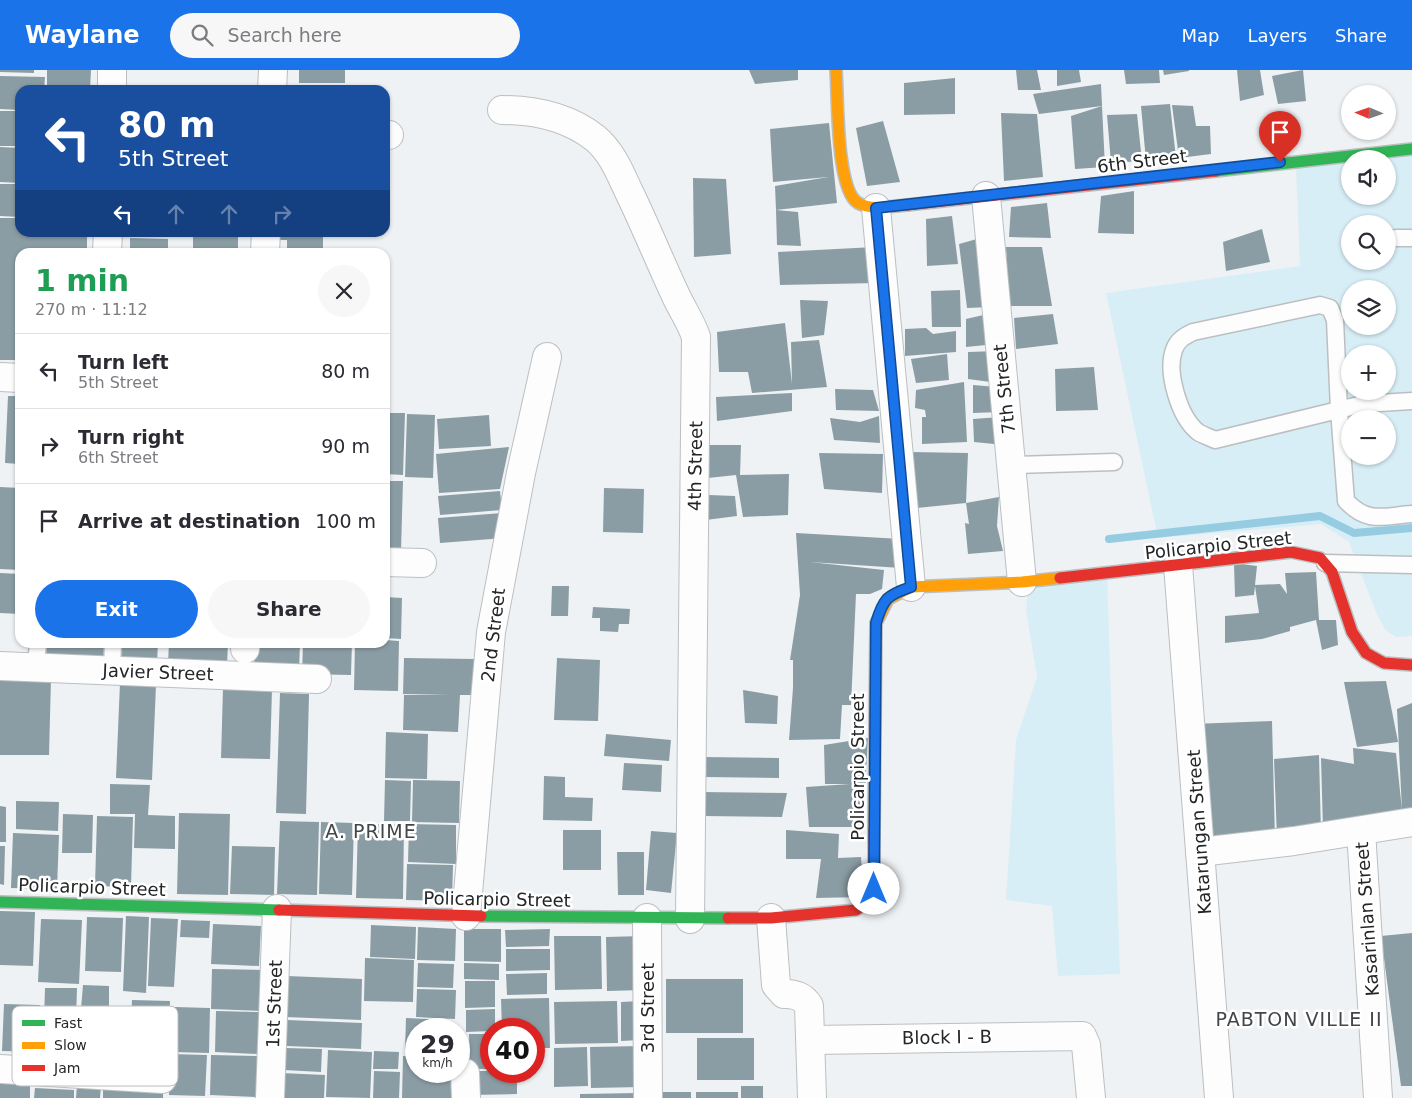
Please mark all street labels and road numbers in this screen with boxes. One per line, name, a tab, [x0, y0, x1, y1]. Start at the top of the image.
street label: 6th Street	[1096, 145, 1188, 177]
street label: 7th Street	[989, 343, 1019, 435]
street label: 4th Street	[684, 421, 706, 511]
street label: Policarpio Street	[1144, 527, 1292, 563]
street label: 2nd Street	[477, 587, 509, 683]
street label: Javier Street	[101, 660, 214, 684]
street label: Policarpio Street	[847, 693, 868, 841]
street label: Katarungan Street	[1183, 749, 1215, 915]
street label: Kasarinlan Street	[1351, 841, 1383, 997]
street label: Policarpio Street	[18, 874, 166, 900]
street label: Policarpio Street	[423, 887, 571, 911]
street label: 1st Street	[262, 960, 286, 1048]
street label: 3rd Street	[637, 963, 658, 1053]
street label: Block I - B	[902, 1026, 992, 1048]

